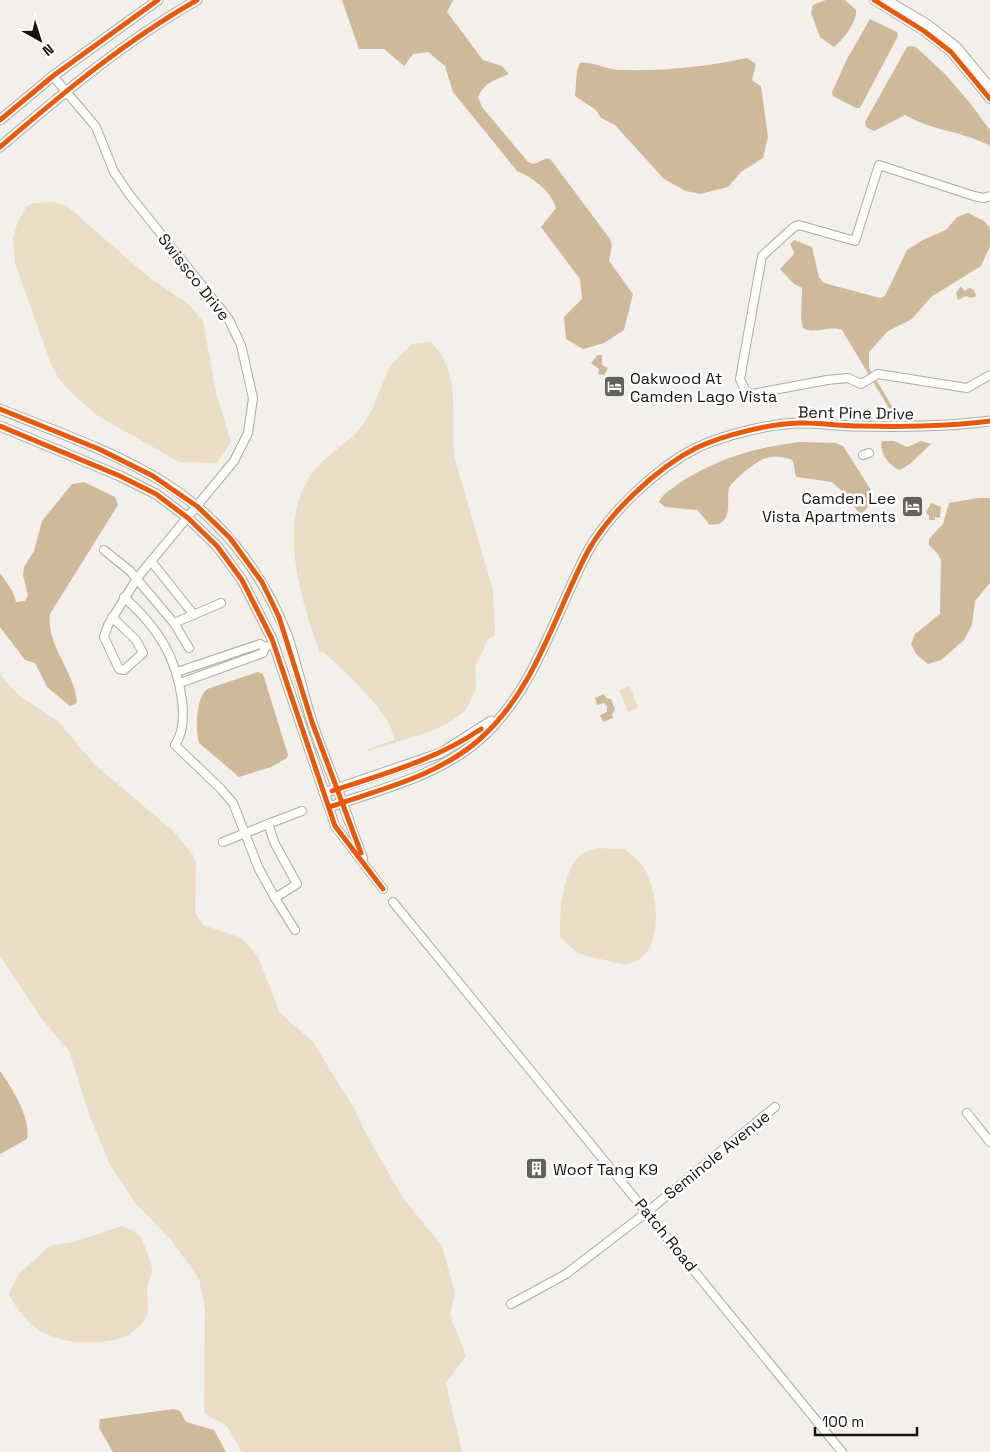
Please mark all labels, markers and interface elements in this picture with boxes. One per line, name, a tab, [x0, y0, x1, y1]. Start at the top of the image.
north arrow	[15, 15, 65, 65]
text: N	[39, 40, 57, 60]
street label: Swissco Drive	[153, 229, 235, 325]
place label: Oakwood At Camden Lago Vista	[630, 368, 777, 407]
hotel icon: Oakwood At Camden Lago Vista	[602, 375, 626, 399]
street label: Bent Pine Drive	[798, 401, 914, 425]
place label: Camden Lee Vista Apartments	[762, 488, 896, 527]
hotel icon: Camden Lee Vista Apartments	[900, 495, 924, 519]
street label: Seminole Avenue	[660, 1106, 774, 1204]
building icon: Woof Tang K9	[525, 1157, 549, 1181]
place label: Woof Tang K9	[553, 1159, 658, 1180]
street label: Patch Road	[630, 1194, 702, 1276]
scale bar	[815, 1404, 918, 1436]
text: 100 m	[822, 1412, 864, 1431]

